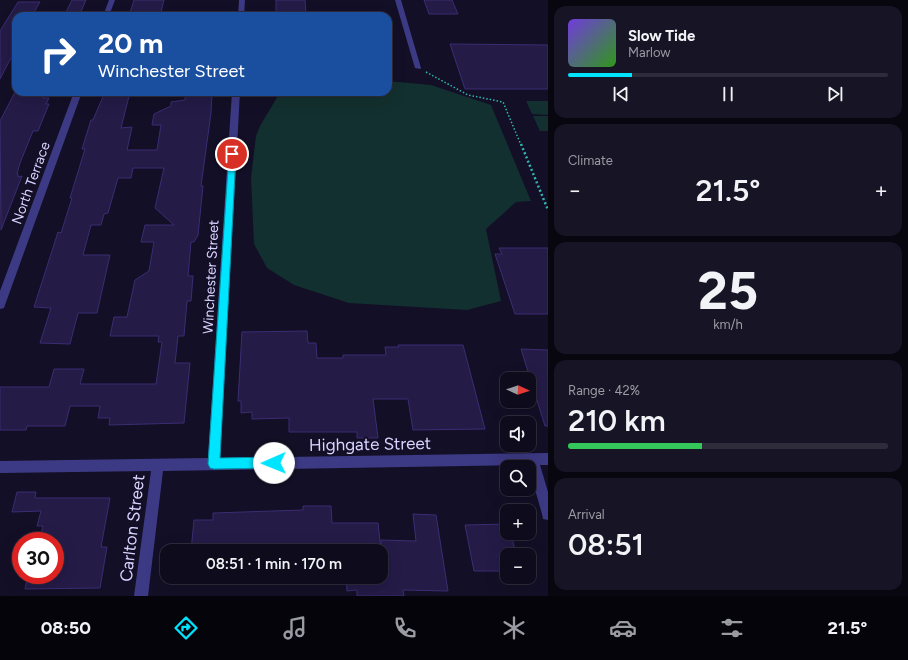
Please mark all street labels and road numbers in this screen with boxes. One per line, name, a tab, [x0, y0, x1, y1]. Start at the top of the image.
street label: North Terrace	[8, 139, 54, 227]
street label: Winchester Street	[200, 219, 222, 335]
street label: Highgate Street	[309, 433, 431, 455]
street label: Carlton Street	[115, 473, 149, 583]

